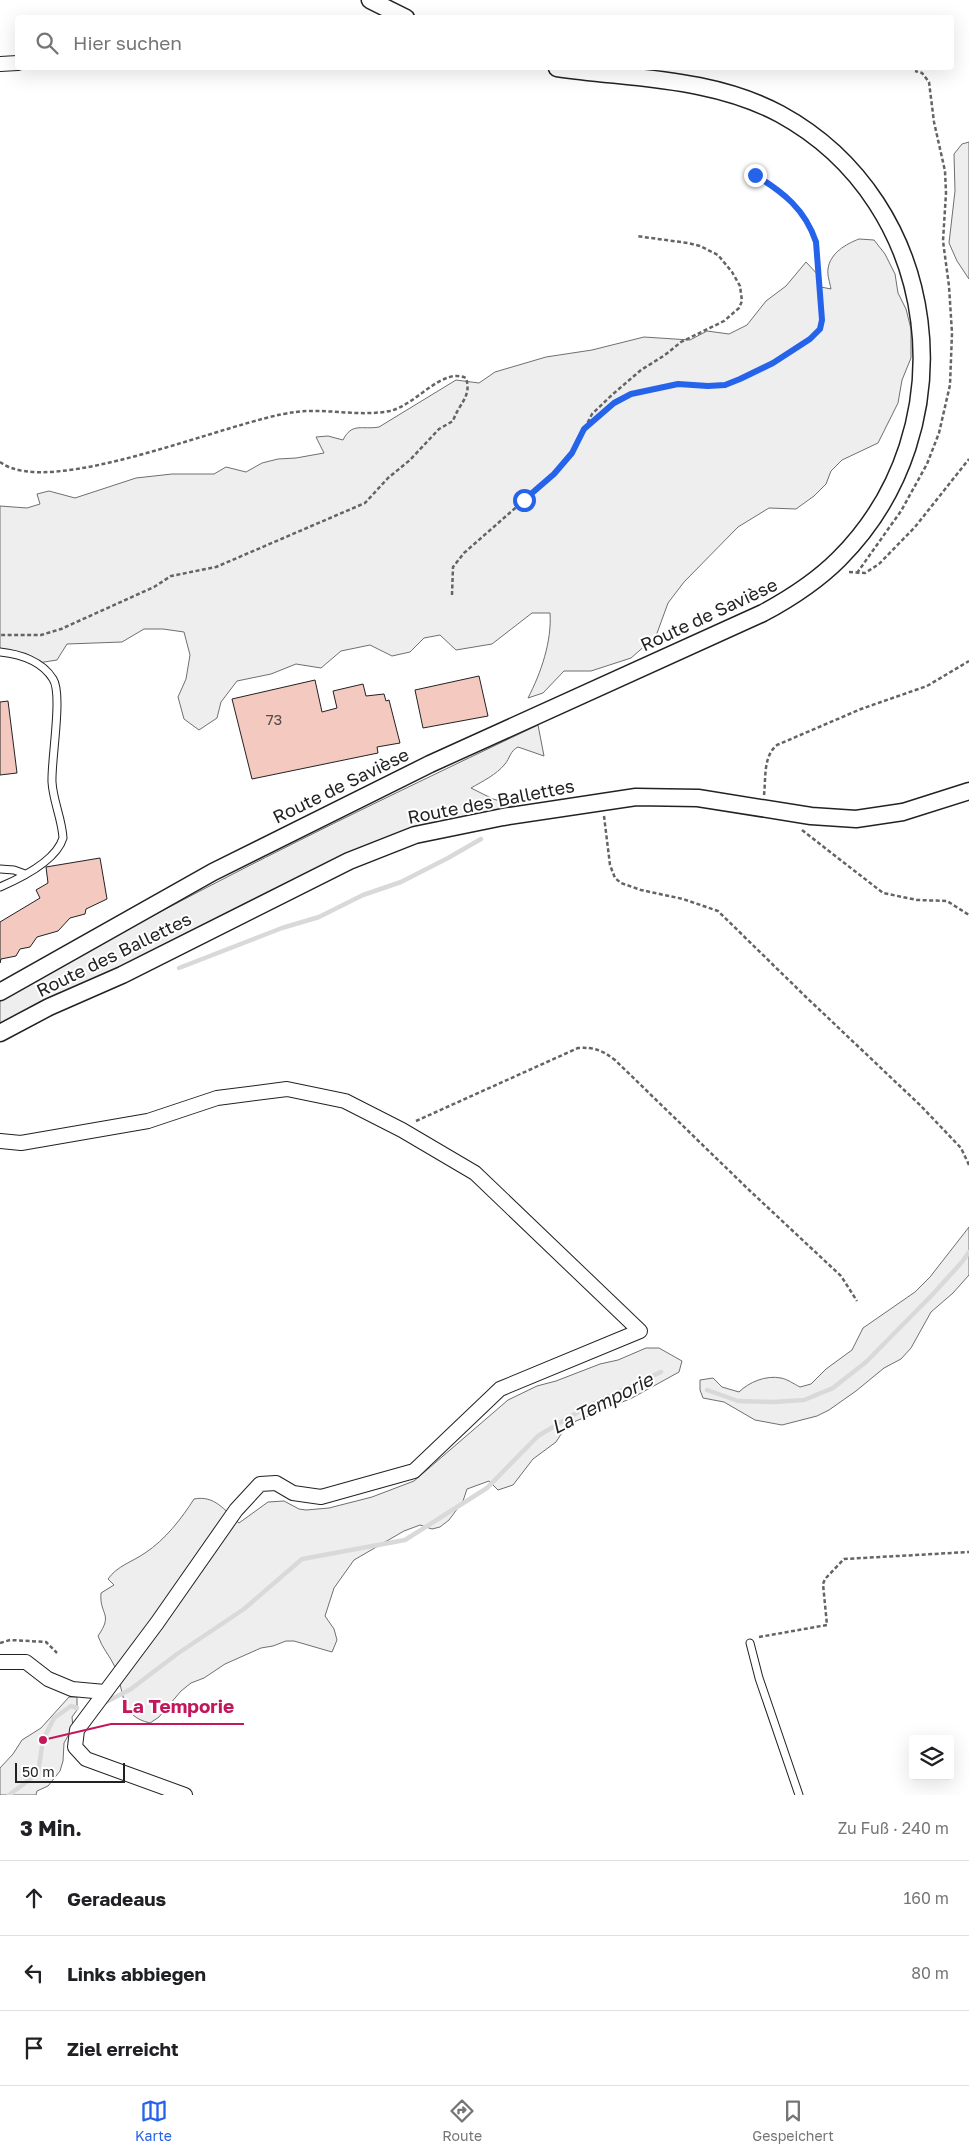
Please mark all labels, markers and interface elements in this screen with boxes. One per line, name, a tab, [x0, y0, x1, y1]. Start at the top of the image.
search box	[15, 15, 954, 70]
icon: search	[33, 29, 61, 57]
text: Hier suchen	[73, 31, 182, 54]
route end	[744, 164, 767, 187]
route start	[513, 489, 536, 512]
street label: Route de Savièse	[637, 573, 781, 655]
house number: 73	[266, 710, 282, 728]
street label: Route de Savièse	[269, 743, 412, 828]
street label: Route des Ballettes	[405, 774, 576, 828]
street label: Route des Ballettes	[32, 907, 195, 1001]
water label: La Temporie	[547, 1366, 658, 1438]
callout: La Temporie	[111, 1690, 244, 1724]
text: La Temporie	[122, 1694, 234, 1717]
map controls	[909, 1735, 954, 1780]
button: layers	[909, 1735, 954, 1780]
scale bar	[15, 1760, 125, 1783]
text: 50 m	[22, 1763, 55, 1780]
text: 3 Min.	[20, 1815, 82, 1841]
text: Zu Fuß · 240 m	[838, 1818, 949, 1838]
icon: ahead	[20, 1884, 48, 1912]
text: Geradeaus	[67, 1887, 166, 1910]
text: 160 m	[903, 1888, 949, 1908]
icon: left	[20, 1959, 48, 1987]
text: Links abbiegen	[67, 1962, 206, 1985]
text: 80 m	[911, 1963, 949, 1983]
icon: arrive	[20, 2034, 48, 2062]
text: Ziel erreicht	[67, 2037, 179, 2060]
tab: Karte	[135, 2097, 172, 2144]
tab: Route	[442, 2097, 482, 2144]
tab: Gespeichert	[752, 2097, 834, 2144]

